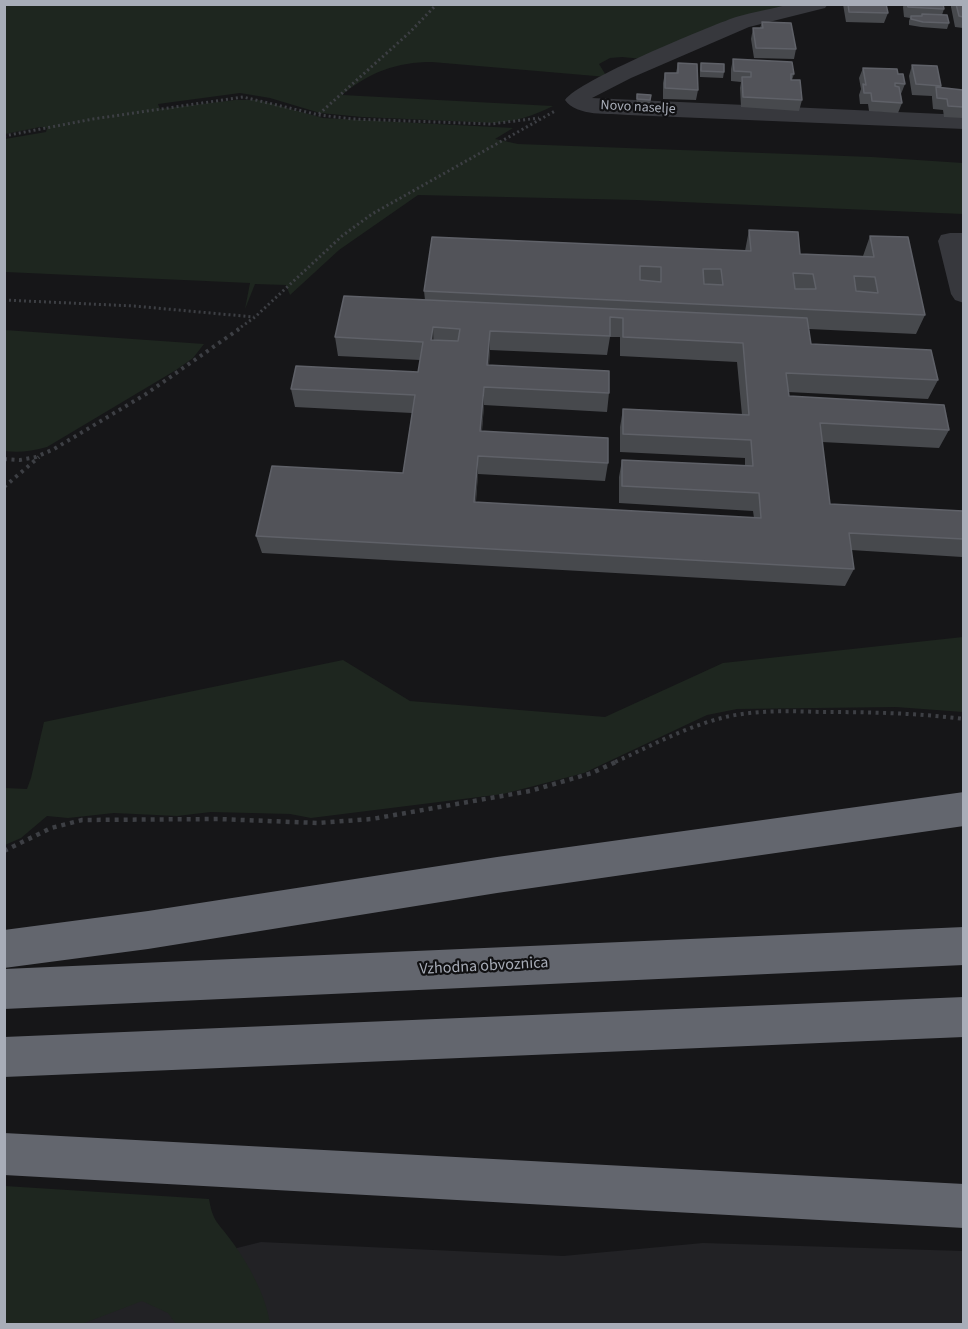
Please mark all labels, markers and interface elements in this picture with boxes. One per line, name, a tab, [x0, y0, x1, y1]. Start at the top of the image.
street label: Novo naselje	[600, 98, 676, 118]
street label: Vzhodna obvoznica	[419, 954, 549, 980]

